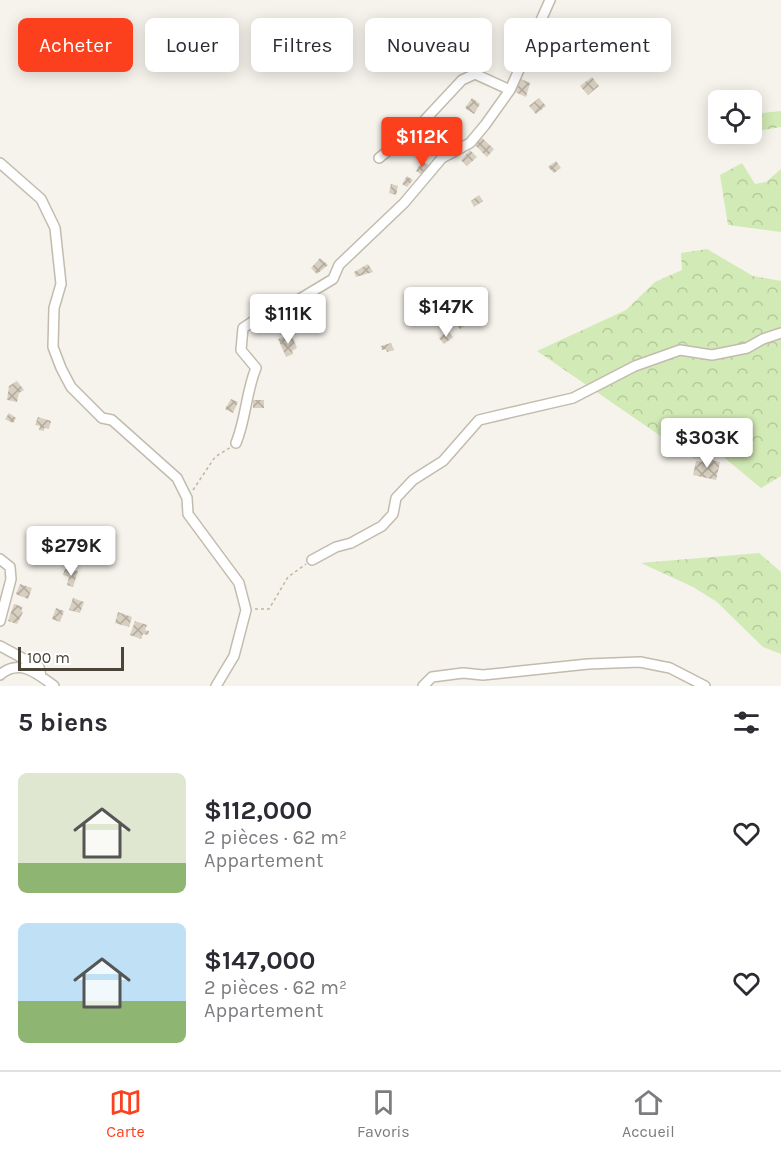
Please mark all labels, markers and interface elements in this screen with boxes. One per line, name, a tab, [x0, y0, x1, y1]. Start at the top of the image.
chip: Acheter	[18, 18, 133, 72]
chip: Louer	[145, 18, 239, 72]
chip: Filtres	[251, 18, 353, 72]
chip: Nouveau	[365, 18, 492, 72]
chip: Appartement	[504, 18, 671, 72]
map controls	[708, 90, 762, 144]
button: locate	[708, 90, 762, 144]
pin: $112K	[380, 117, 464, 168]
text: $112K	[395, 125, 449, 148]
pin: $147K	[404, 287, 488, 338]
pin: $111K	[246, 294, 330, 345]
text: $147K	[418, 295, 474, 318]
text: $111K	[264, 302, 312, 325]
pin: $303K	[665, 418, 749, 469]
text: $303K	[675, 426, 739, 449]
pin: $279K	[29, 526, 113, 577]
text: $279K	[40, 534, 102, 557]
scale bar	[18, 644, 124, 672]
text: 100 m	[27, 648, 70, 667]
icon: filters	[730, 706, 763, 739]
text: 5 biens	[18, 707, 108, 738]
text: $112,000	[204, 795, 312, 826]
icon: home	[66, 797, 138, 869]
icon: heart	[730, 817, 763, 850]
text: 2 pièces · 62 m²	[204, 826, 347, 849]
text: Appartement	[204, 849, 323, 872]
text: $147,000	[204, 945, 316, 976]
icon: home	[66, 947, 138, 1019]
icon: heart	[730, 967, 763, 1000]
text: 2 pièces · 62 m²	[204, 976, 347, 999]
text: Appartement	[204, 999, 323, 1022]
tab: Carte	[106, 1086, 145, 1141]
tab: Favoris	[357, 1086, 410, 1141]
tab: Accueil	[622, 1086, 675, 1141]

